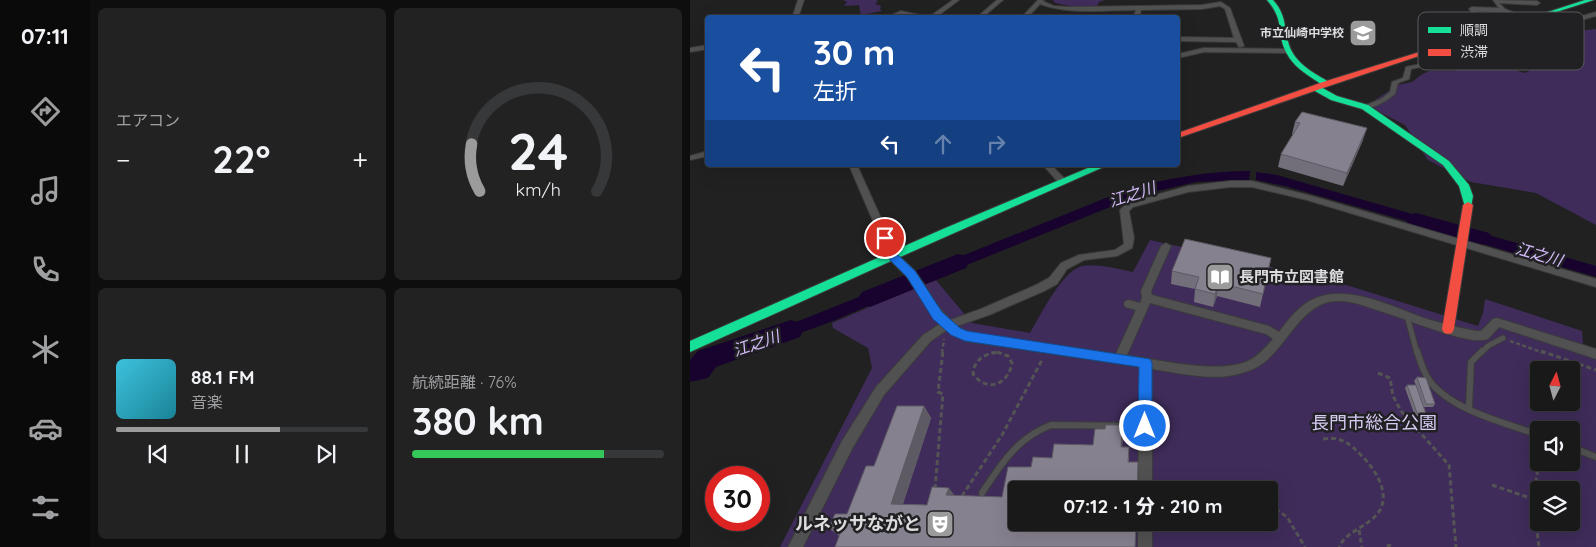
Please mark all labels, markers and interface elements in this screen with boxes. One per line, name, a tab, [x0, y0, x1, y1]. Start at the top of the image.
legend	[1418, 12, 1584, 70]
school or university icon: 市立仙崎中学校	[1348, 18, 1378, 48]
text: 順調	[1460, 21, 1488, 39]
text: 07:11	[21, 22, 69, 50]
place label: 市立仙崎中学校	[1260, 25, 1344, 40]
text: 30 m	[813, 30, 895, 74]
icon: left	[730, 35, 795, 100]
text: 渋滞	[1460, 43, 1488, 61]
text: 左折	[813, 77, 857, 105]
icon: directions	[28, 94, 63, 129]
text: エアコン	[116, 110, 180, 130]
text: 24	[508, 118, 568, 183]
icon: left	[876, 130, 904, 158]
icon: ahead	[929, 130, 957, 158]
icon: right	[982, 130, 1010, 158]
text: 22°	[212, 135, 270, 183]
text: −	[116, 142, 131, 177]
text: +	[352, 142, 368, 177]
icon: music	[28, 173, 63, 208]
water label: 江之川	[1106, 176, 1160, 211]
text: km/h	[515, 178, 561, 200]
pin	[864, 217, 906, 259]
icon: arrive	[871, 224, 899, 252]
water label: 江之川	[1513, 238, 1567, 271]
icon: phone	[28, 252, 63, 287]
library icon: 長門市立図書館	[1205, 262, 1235, 292]
place label: 長門市立図書館	[1239, 267, 1344, 286]
water label: 江之川	[730, 325, 784, 360]
icon: climate	[28, 332, 63, 367]
north arrow	[1530, 361, 1580, 411]
map controls	[1530, 361, 1580, 531]
text: 88.1 FM	[191, 365, 255, 389]
text: 航続距離 · 76%	[412, 372, 517, 392]
text: 音楽	[191, 392, 223, 412]
text: 380 km	[412, 397, 544, 445]
position arrow	[1118, 399, 1170, 451]
icon: car	[28, 411, 63, 446]
park label: 長門市総合公園	[1311, 411, 1437, 434]
button: sound	[1530, 421, 1580, 471]
icon: previous	[144, 440, 172, 468]
icon: pause	[228, 440, 256, 468]
icon: next	[312, 440, 340, 468]
speed limit sign: 30	[705, 466, 770, 531]
button: layers	[1530, 481, 1580, 531]
icon: filters	[28, 490, 63, 525]
text: 07:12 · 1 分 · 210 m	[1064, 494, 1222, 518]
theatre icon: ルネッサながと	[925, 509, 955, 539]
place label: ルネッサながと	[795, 512, 921, 535]

